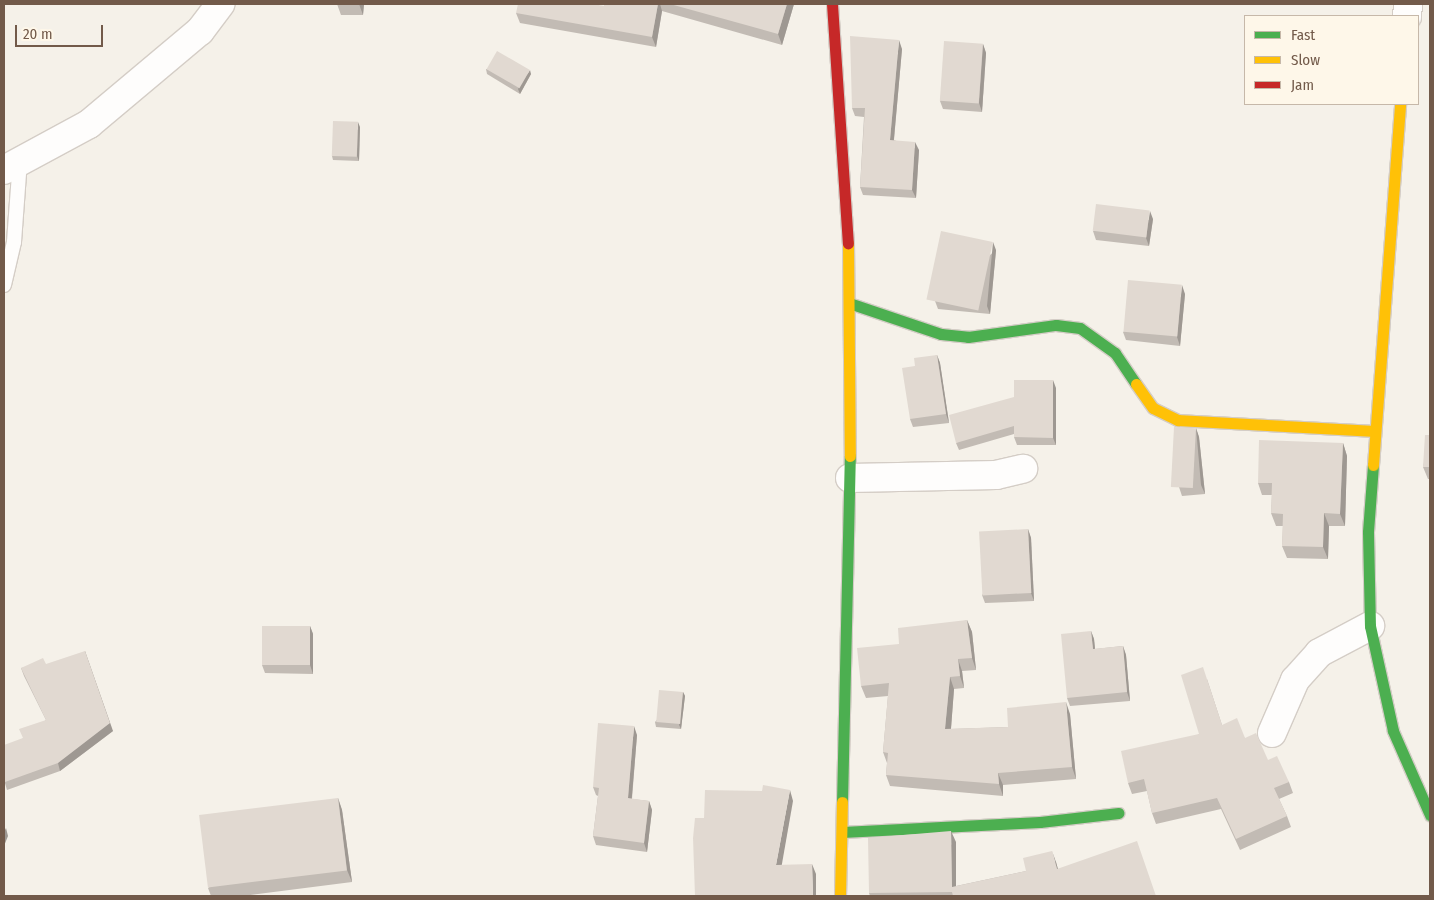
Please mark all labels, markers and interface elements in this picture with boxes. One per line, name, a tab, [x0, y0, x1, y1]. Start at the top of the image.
scale bar	[18, 15, 105, 47]
legend	[1244, 15, 1419, 105]
text: 20 m	[23, 25, 53, 43]
text: Fast	[1291, 26, 1315, 44]
text: Slow	[1291, 51, 1320, 69]
text: Jam	[1291, 76, 1314, 94]

